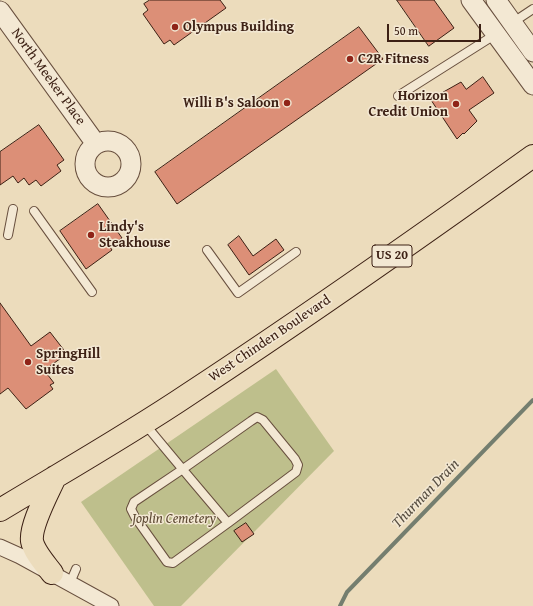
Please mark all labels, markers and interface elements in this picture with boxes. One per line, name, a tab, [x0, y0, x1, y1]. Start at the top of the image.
scale bar	[389, 16, 483, 42]
place label: Olympus Building	[183, 19, 294, 35]
marker: Olympus Building	[170, 22, 180, 32]
text: 50 m	[394, 22, 418, 39]
street label: North Meeker Place	[7, 25, 89, 129]
place label: C2R Fitness	[358, 51, 429, 67]
marker: C2R Fitness	[345, 54, 355, 64]
place label: Horizon Credit Union	[368, 88, 448, 120]
place label: Willi B's Saloon	[183, 95, 279, 111]
marker: Willi B's Saloon	[282, 98, 292, 108]
marker: Horizon Credit Union	[451, 99, 461, 109]
place label: Lindy's Steakhouse	[99, 219, 170, 252]
marker: Lindy's Steakhouse	[86, 230, 96, 240]
road number: US 20	[372, 245, 412, 267]
street label: West Chinden Boulevard	[206, 292, 334, 386]
place label: SpringHill Suites	[36, 346, 100, 378]
marker: SpringHill Suites	[23, 357, 33, 367]
water label: Thurman Drain	[389, 456, 463, 532]
park label: Joplin Cemetery	[132, 511, 216, 527]

